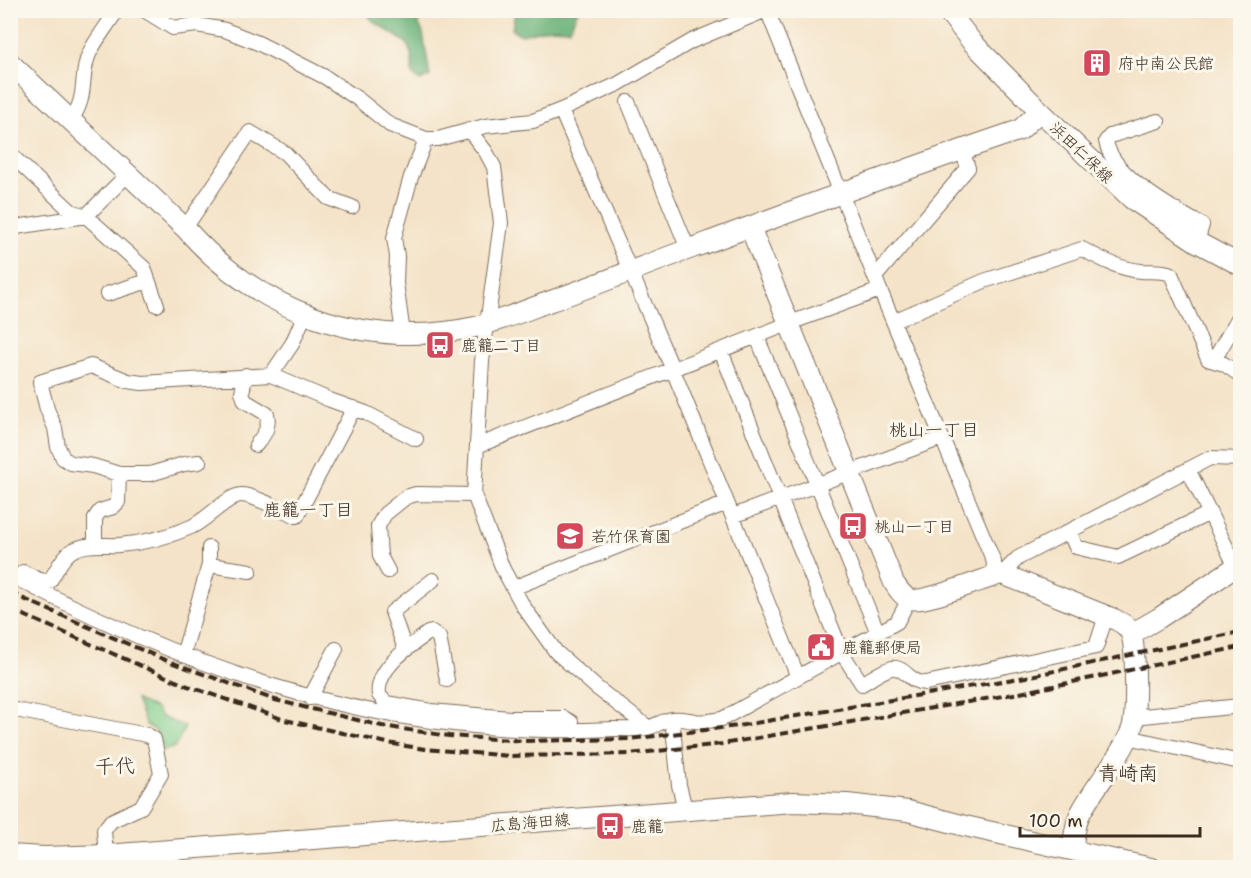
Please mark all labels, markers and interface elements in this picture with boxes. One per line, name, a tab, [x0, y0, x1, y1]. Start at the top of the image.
building icon: 府中南公民館	[1081, 47, 1113, 79]
place label: 府中南公民館	[1118, 53, 1214, 74]
street label: 浜田仁保線	[1046, 117, 1118, 188]
bus stop icon: 鹿籠二丁目	[424, 329, 456, 361]
place label: 鹿籠二丁目	[461, 335, 541, 356]
district label: 桃山一丁目	[889, 418, 979, 442]
district label: 鹿籠一丁目	[263, 498, 353, 522]
bus stop icon: 桃山一丁目	[837, 510, 869, 542]
place label: 桃山一丁目	[874, 516, 954, 537]
school or university icon: 若竹保育園	[554, 520, 586, 552]
place label: 若竹保育園	[591, 526, 671, 547]
public building icon: 鹿籠郵便局	[805, 631, 837, 663]
place label: 鹿籠郵便局	[842, 637, 922, 658]
district label: 千代	[95, 753, 135, 779]
district label: 青崎南	[1098, 760, 1158, 786]
scale bar	[1020, 800, 1200, 838]
street label: 広島海田線	[489, 809, 571, 836]
text: 100 m	[1029, 809, 1083, 833]
bus stop icon: 鹿籠	[594, 810, 626, 842]
place label: 鹿籠	[631, 816, 663, 837]

